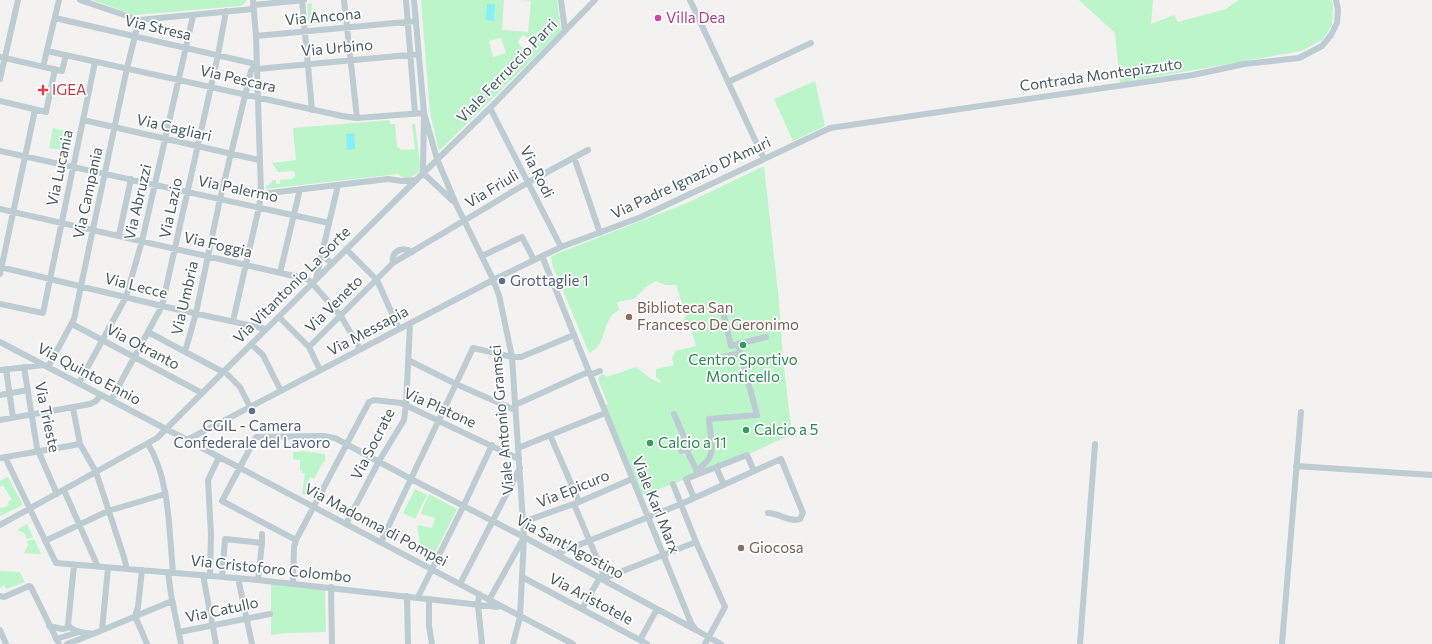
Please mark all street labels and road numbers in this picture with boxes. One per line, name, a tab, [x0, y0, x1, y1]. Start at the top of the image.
street label: Via Ancona	[284, 4, 362, 28]
street label: Via Stresa	[123, 11, 193, 43]
street label: Viale Ferruccio Parri	[452, 15, 560, 126]
street label: Via Urbino	[300, 35, 374, 59]
street label: Contrada Montepizzuto	[1018, 54, 1183, 94]
street label: Via Pescara	[198, 61, 278, 96]
street label: Via Cagliari	[135, 110, 214, 144]
street label: Via Lucania	[42, 128, 76, 208]
street label: Via Padre Ignazio D'Amuri	[608, 132, 773, 222]
street label: Via Rodi	[517, 143, 559, 201]
street label: Via Campania	[69, 145, 106, 240]
street label: Via Abruzzi	[120, 162, 154, 241]
street label: Via Friuli	[461, 165, 521, 211]
street label: Via Palermo	[196, 171, 280, 205]
street label: Via Lazio	[155, 176, 185, 240]
street label: Via Vitantonio La Sorte	[229, 222, 354, 346]
street label: Via Foggia	[182, 227, 254, 261]
street label: Via Umbria	[167, 259, 201, 337]
street label: Via Lecce	[103, 269, 170, 302]
street label: Via Veneto	[301, 271, 366, 336]
street label: Via Messapia	[324, 301, 411, 359]
street label: Via Otranto	[104, 319, 183, 373]
street label: Via Quinto Ennio	[35, 338, 144, 408]
street label: Viale Antonio Gramsci	[485, 344, 517, 496]
street label: Via Trieste	[32, 380, 64, 454]
street label: Via Platone	[401, 383, 480, 431]
street label: Via Socrate	[346, 405, 398, 482]
street label: Viale Karl Marx	[629, 453, 685, 556]
street label: Via Epicuro	[534, 465, 612, 511]
street label: Via Madonna di Pompei	[302, 479, 451, 570]
street label: Via Sant'Agostino	[513, 510, 628, 582]
street label: Via Cristoforo Colombo	[190, 551, 352, 585]
street label: Via Aristotele	[546, 568, 637, 628]
street label: Via Catullo	[184, 593, 260, 626]

